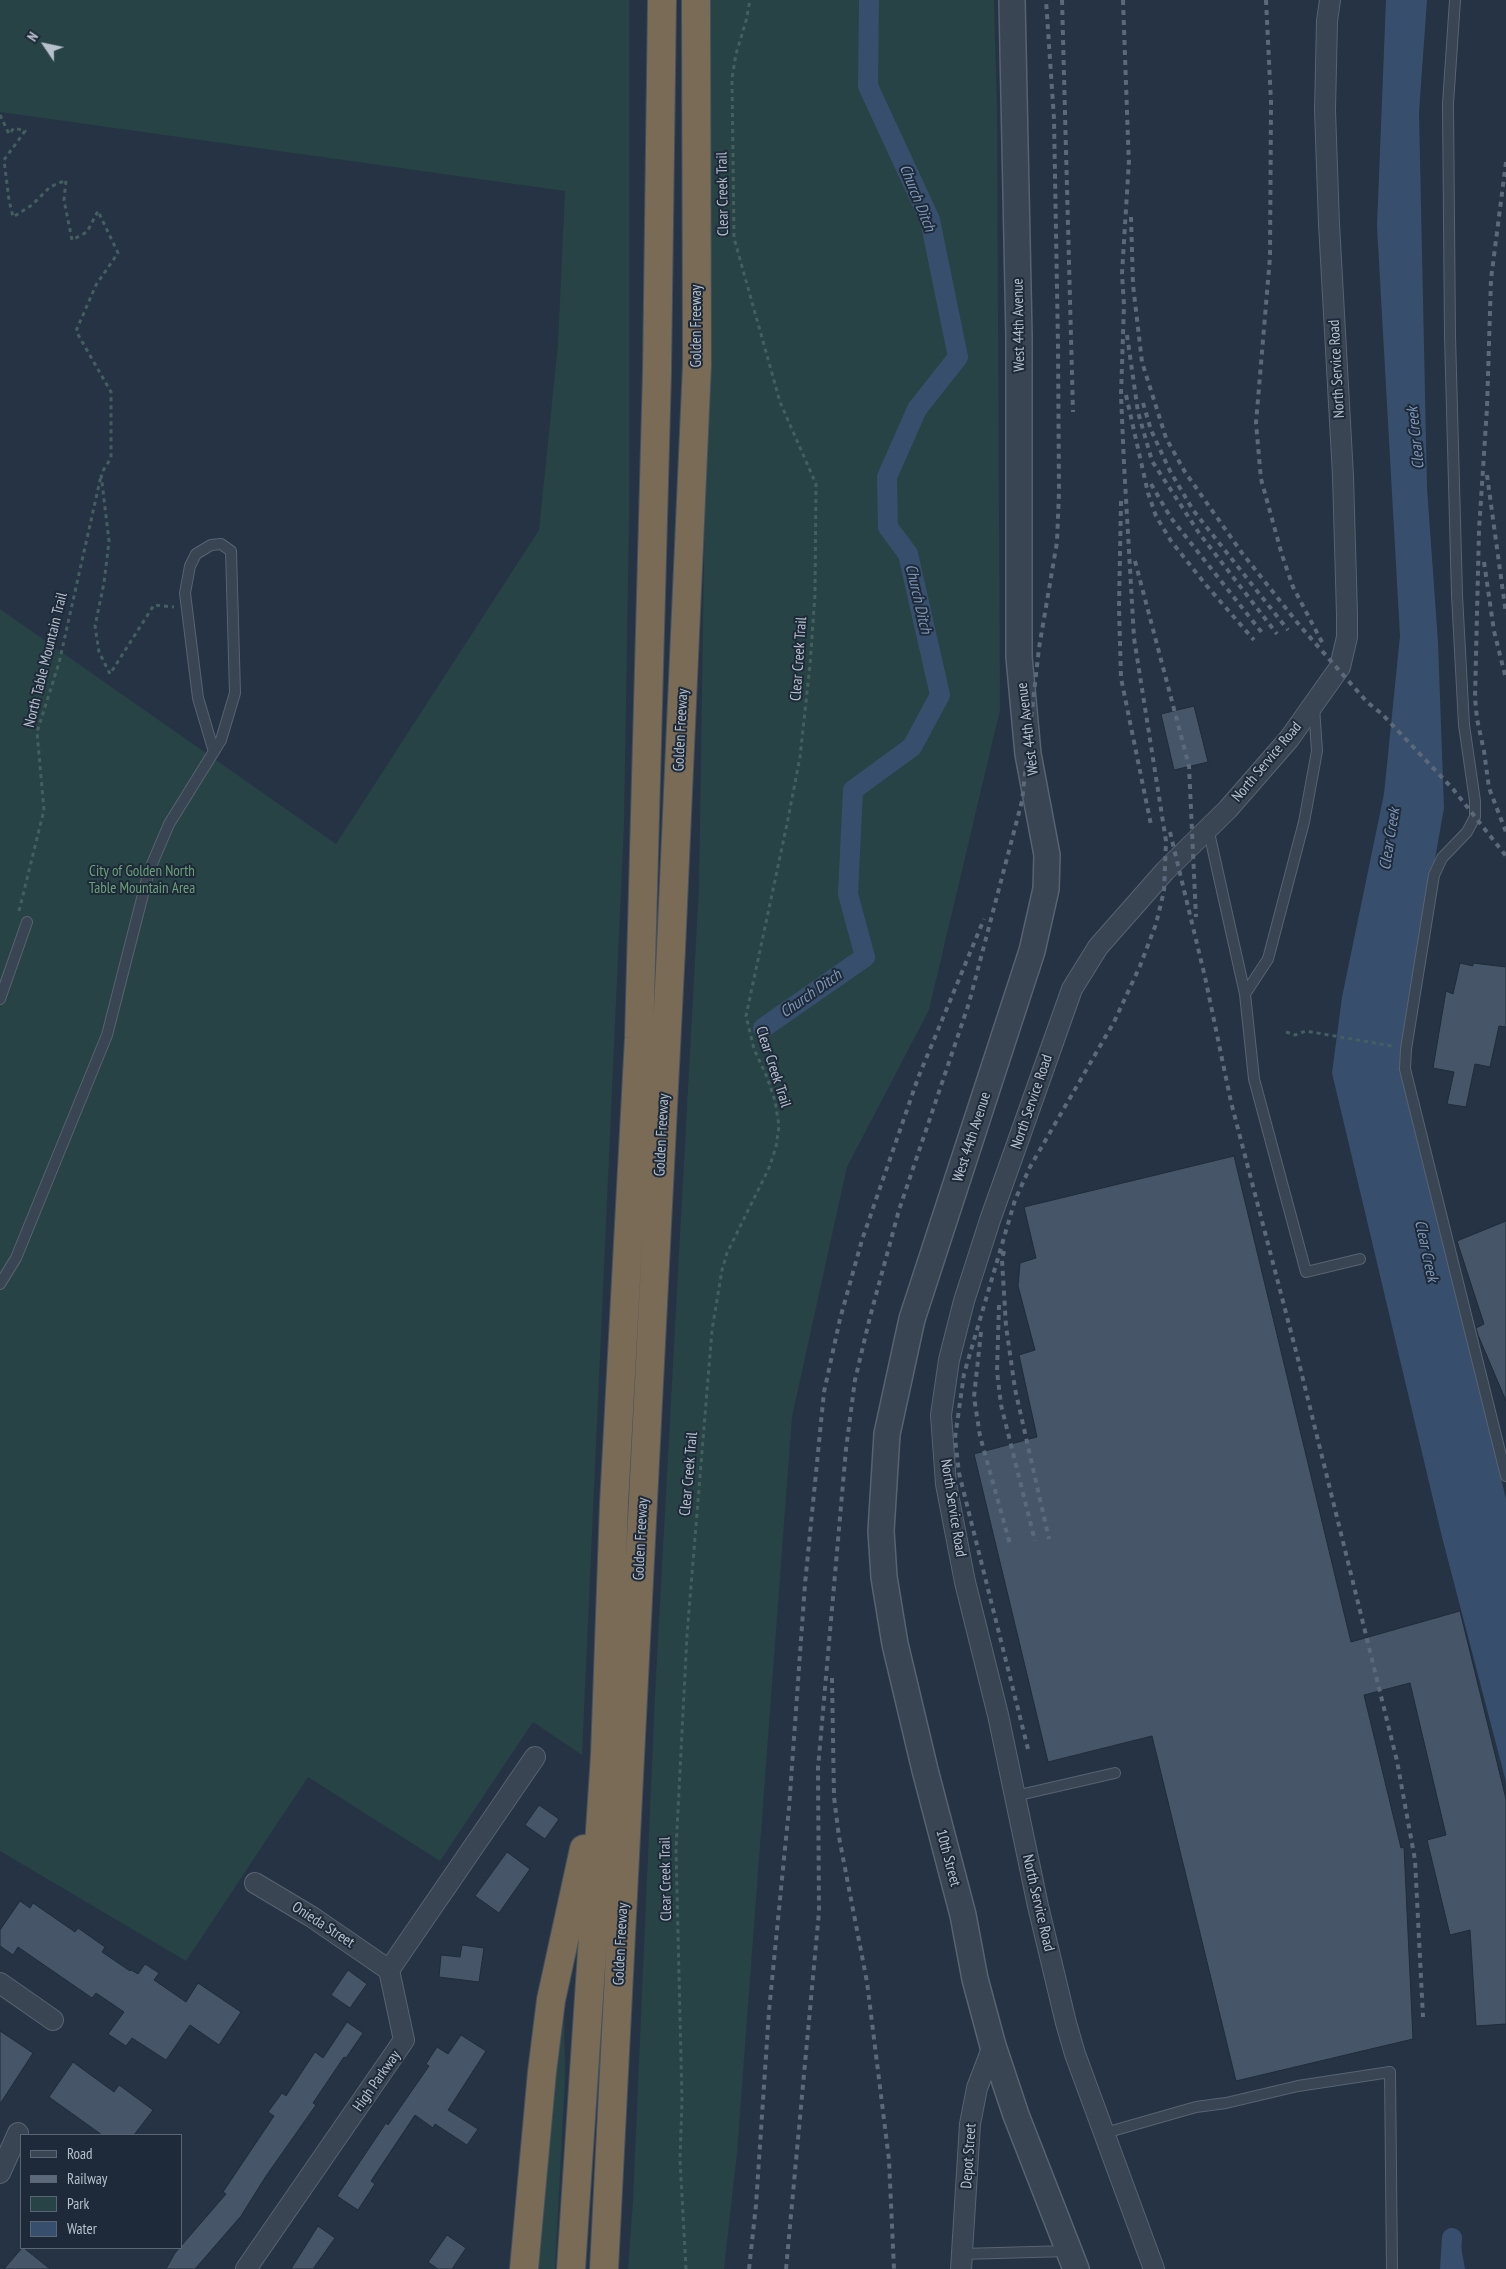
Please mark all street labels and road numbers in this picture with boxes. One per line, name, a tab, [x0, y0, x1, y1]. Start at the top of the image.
street label: Clear Creek Trail	[713, 152, 733, 236]
street label: West 44th Avenue	[1009, 278, 1029, 372]
street label: Golden Freeway	[688, 285, 706, 367]
street label: North Service Road	[1325, 319, 1349, 419]
street label: North Table Mountain Trail	[21, 591, 71, 729]
street label: Clear Creek Trail	[787, 616, 811, 702]
street label: West 44th Avenue	[1013, 682, 1043, 776]
street label: Golden Freeway	[670, 688, 692, 772]
street label: North Service Road	[1228, 718, 1306, 806]
street label: Clear Creek Trail	[751, 1024, 795, 1110]
street label: North Service Road	[1007, 1052, 1057, 1152]
street label: West 44th Avenue	[949, 1090, 995, 1184]
street label: Golden Freeway	[651, 1093, 673, 1177]
street label: Clear Creek Trail	[676, 1431, 702, 1517]
street label: North Service Road	[936, 1458, 970, 1558]
street label: Golden Freeway	[630, 1497, 652, 1581]
street label: 10th Street	[932, 1827, 964, 1889]
street label: Clear Creek Trail	[656, 1837, 676, 1921]
street label: North Service Road	[1018, 1853, 1058, 1953]
street label: Onieda Street	[288, 1898, 358, 1952]
street label: Golden Freeway	[610, 1902, 632, 1986]
street label: High Parkway	[349, 2047, 405, 2115]
street label: Depot Street	[958, 2123, 980, 2189]

